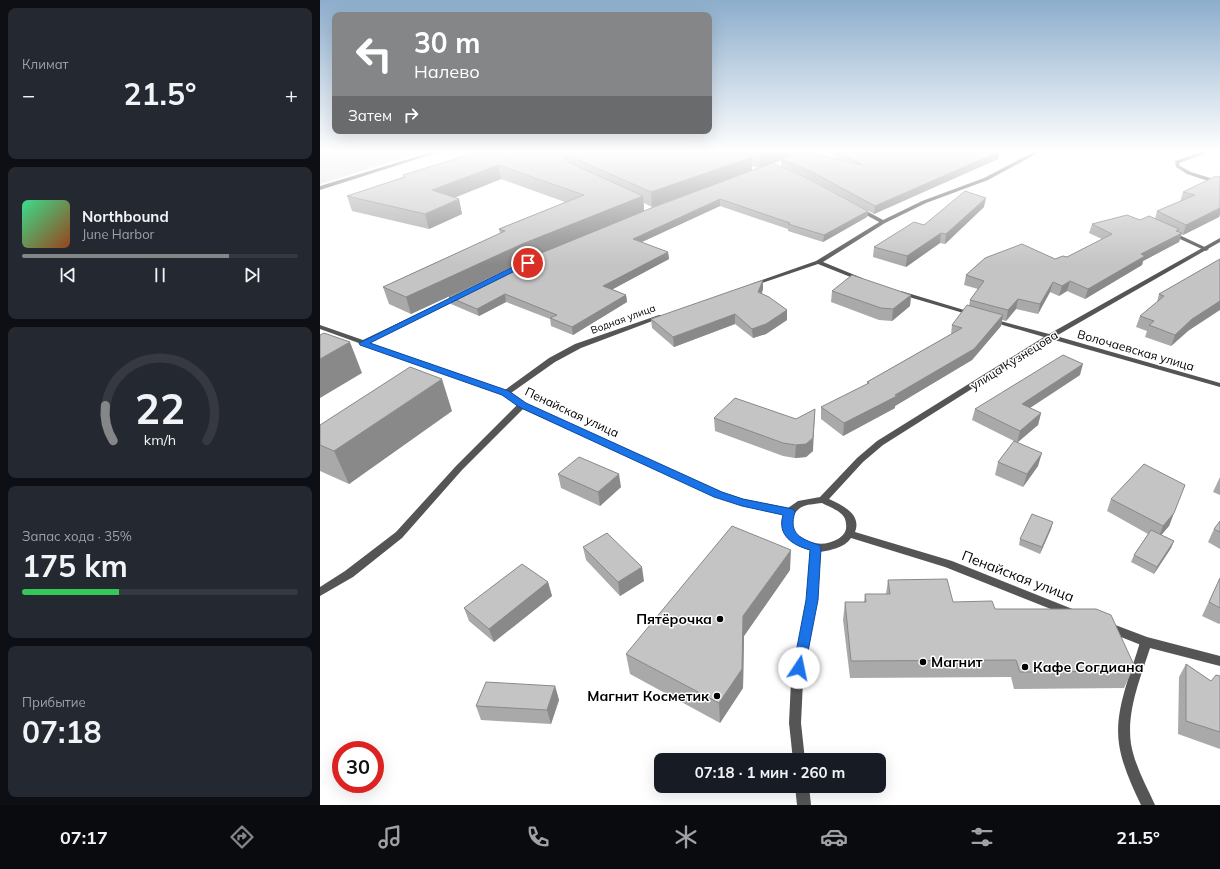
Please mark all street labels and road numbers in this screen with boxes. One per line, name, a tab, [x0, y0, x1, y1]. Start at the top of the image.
street label: Водная улица	[589, 301, 657, 337]
street label: Волочаевская улица	[1076, 326, 1196, 374]
street label: улица Кузнецова	[967, 327, 1061, 393]
street label: Пенайская улица	[523, 384, 621, 440]
street label: Пенайская улица	[959, 546, 1077, 606]

